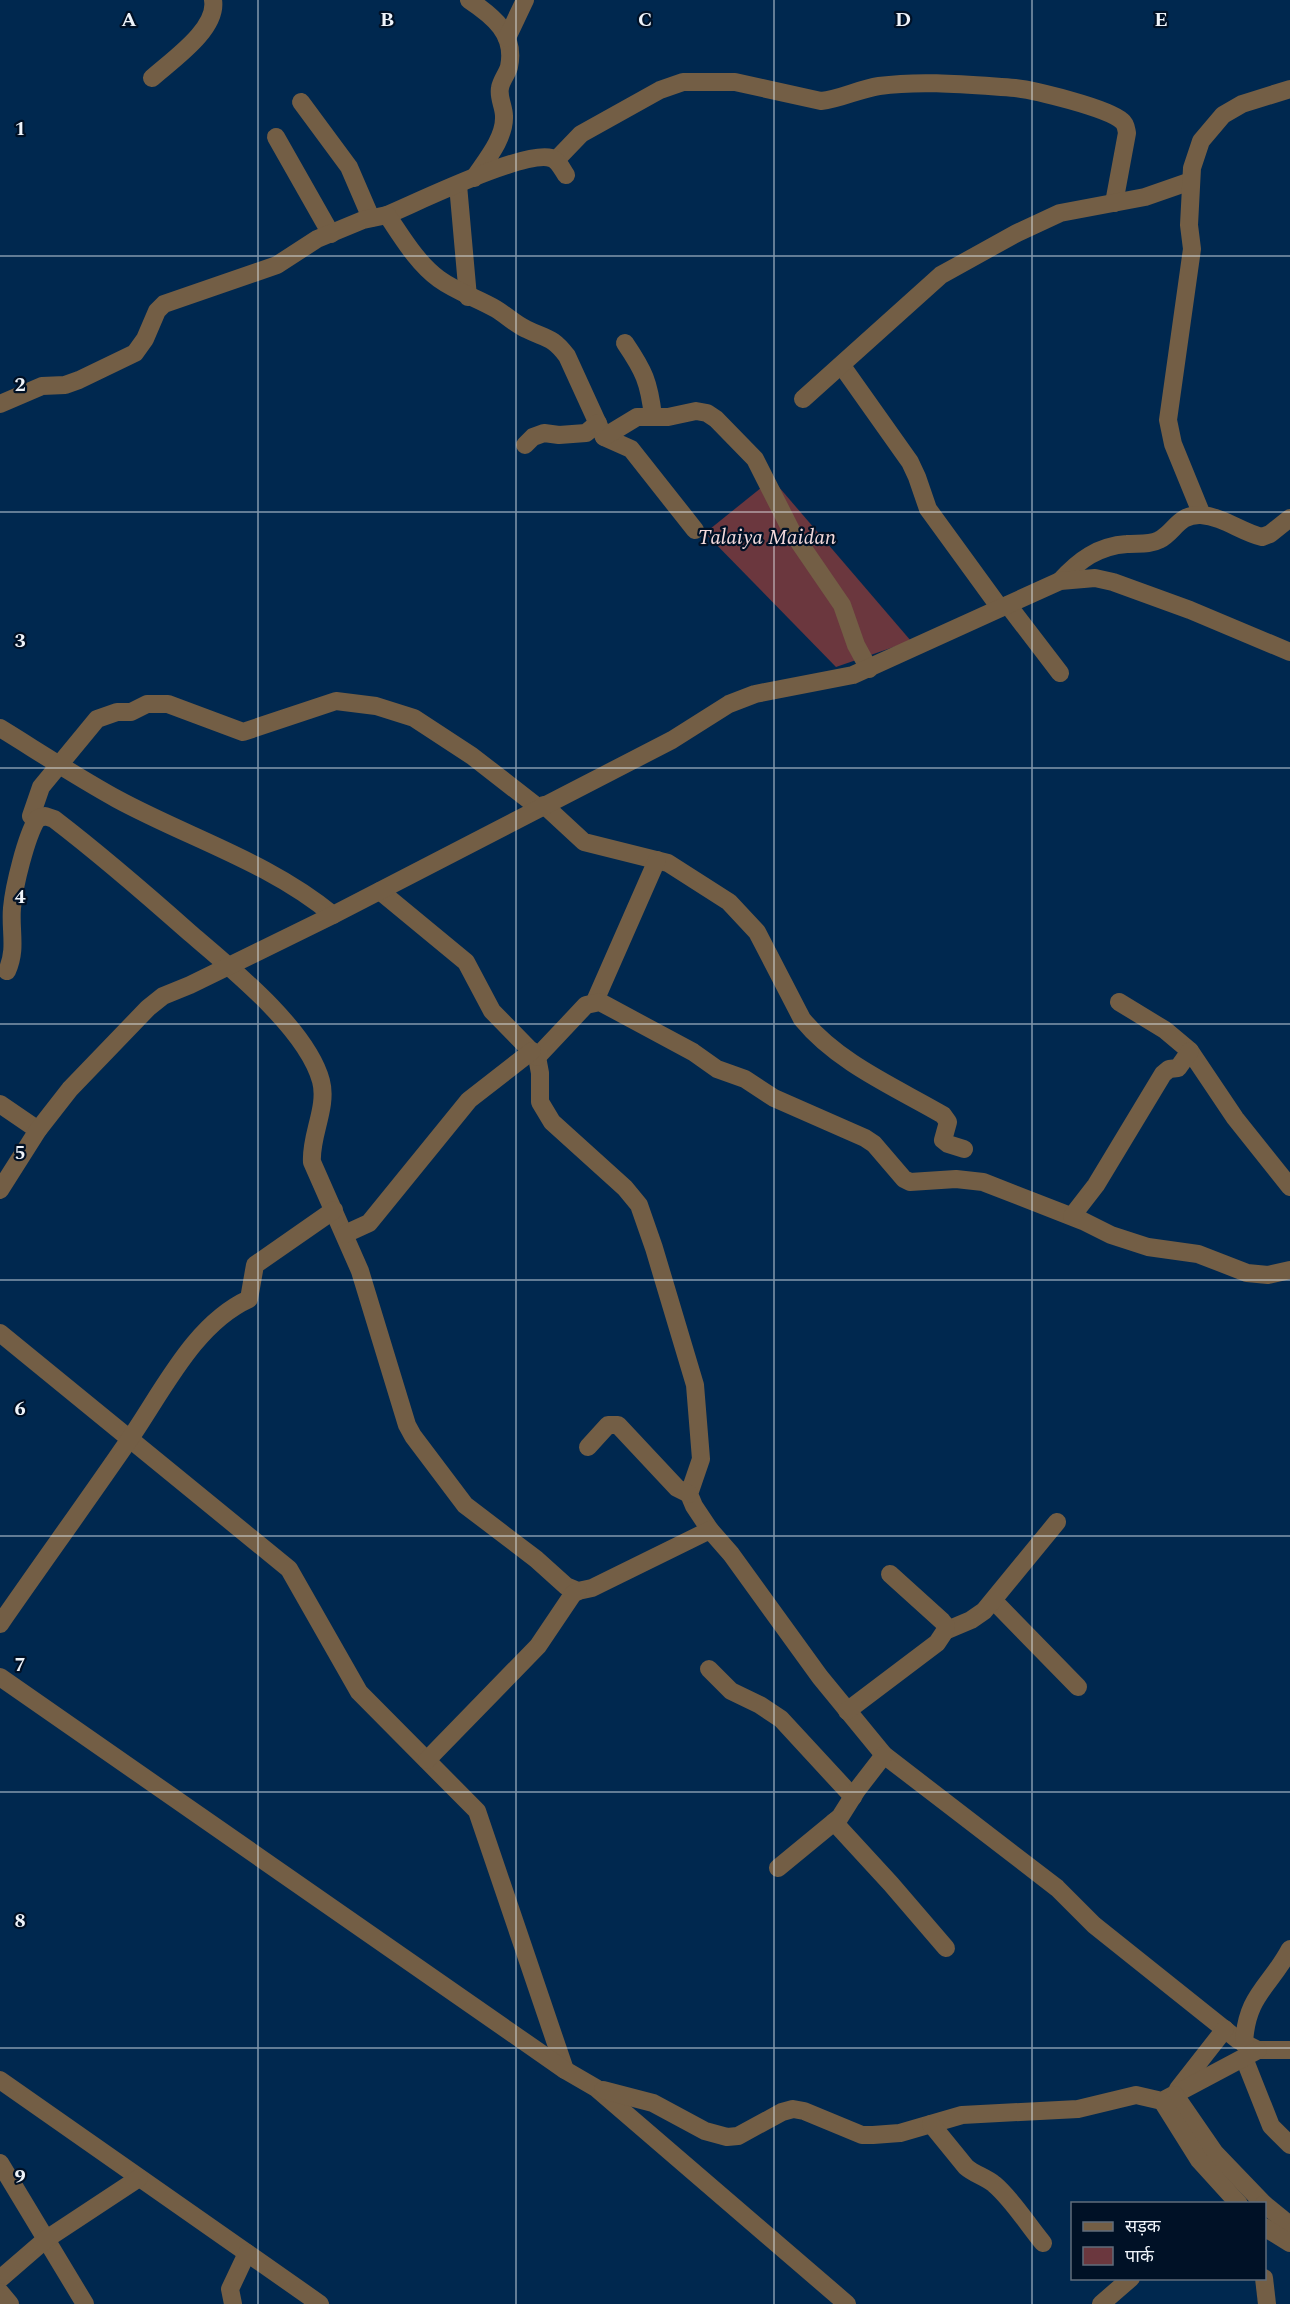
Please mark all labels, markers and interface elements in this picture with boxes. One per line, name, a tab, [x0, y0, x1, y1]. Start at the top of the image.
text: A	[121, 5, 137, 35]
text: B	[380, 5, 394, 35]
text: C	[638, 5, 652, 35]
text: D	[895, 5, 911, 35]
text: E	[1154, 5, 1168, 35]
text: 1	[14, 114, 26, 144]
text: 2	[14, 370, 26, 400]
park label: Talaiya Maidan	[698, 522, 836, 554]
text: 3	[14, 626, 26, 656]
text: 4	[14, 882, 26, 912]
text: 5	[14, 1138, 26, 1168]
text: 6	[14, 1394, 26, 1424]
text: 7	[14, 1650, 26, 1680]
text: 8	[14, 1906, 26, 1936]
text: 9	[14, 2162, 26, 2192]
legend	[1071, 2202, 1266, 2280]
text: सड़क	[1125, 2213, 1162, 2240]
text: पार्क	[1125, 2243, 1155, 2270]

